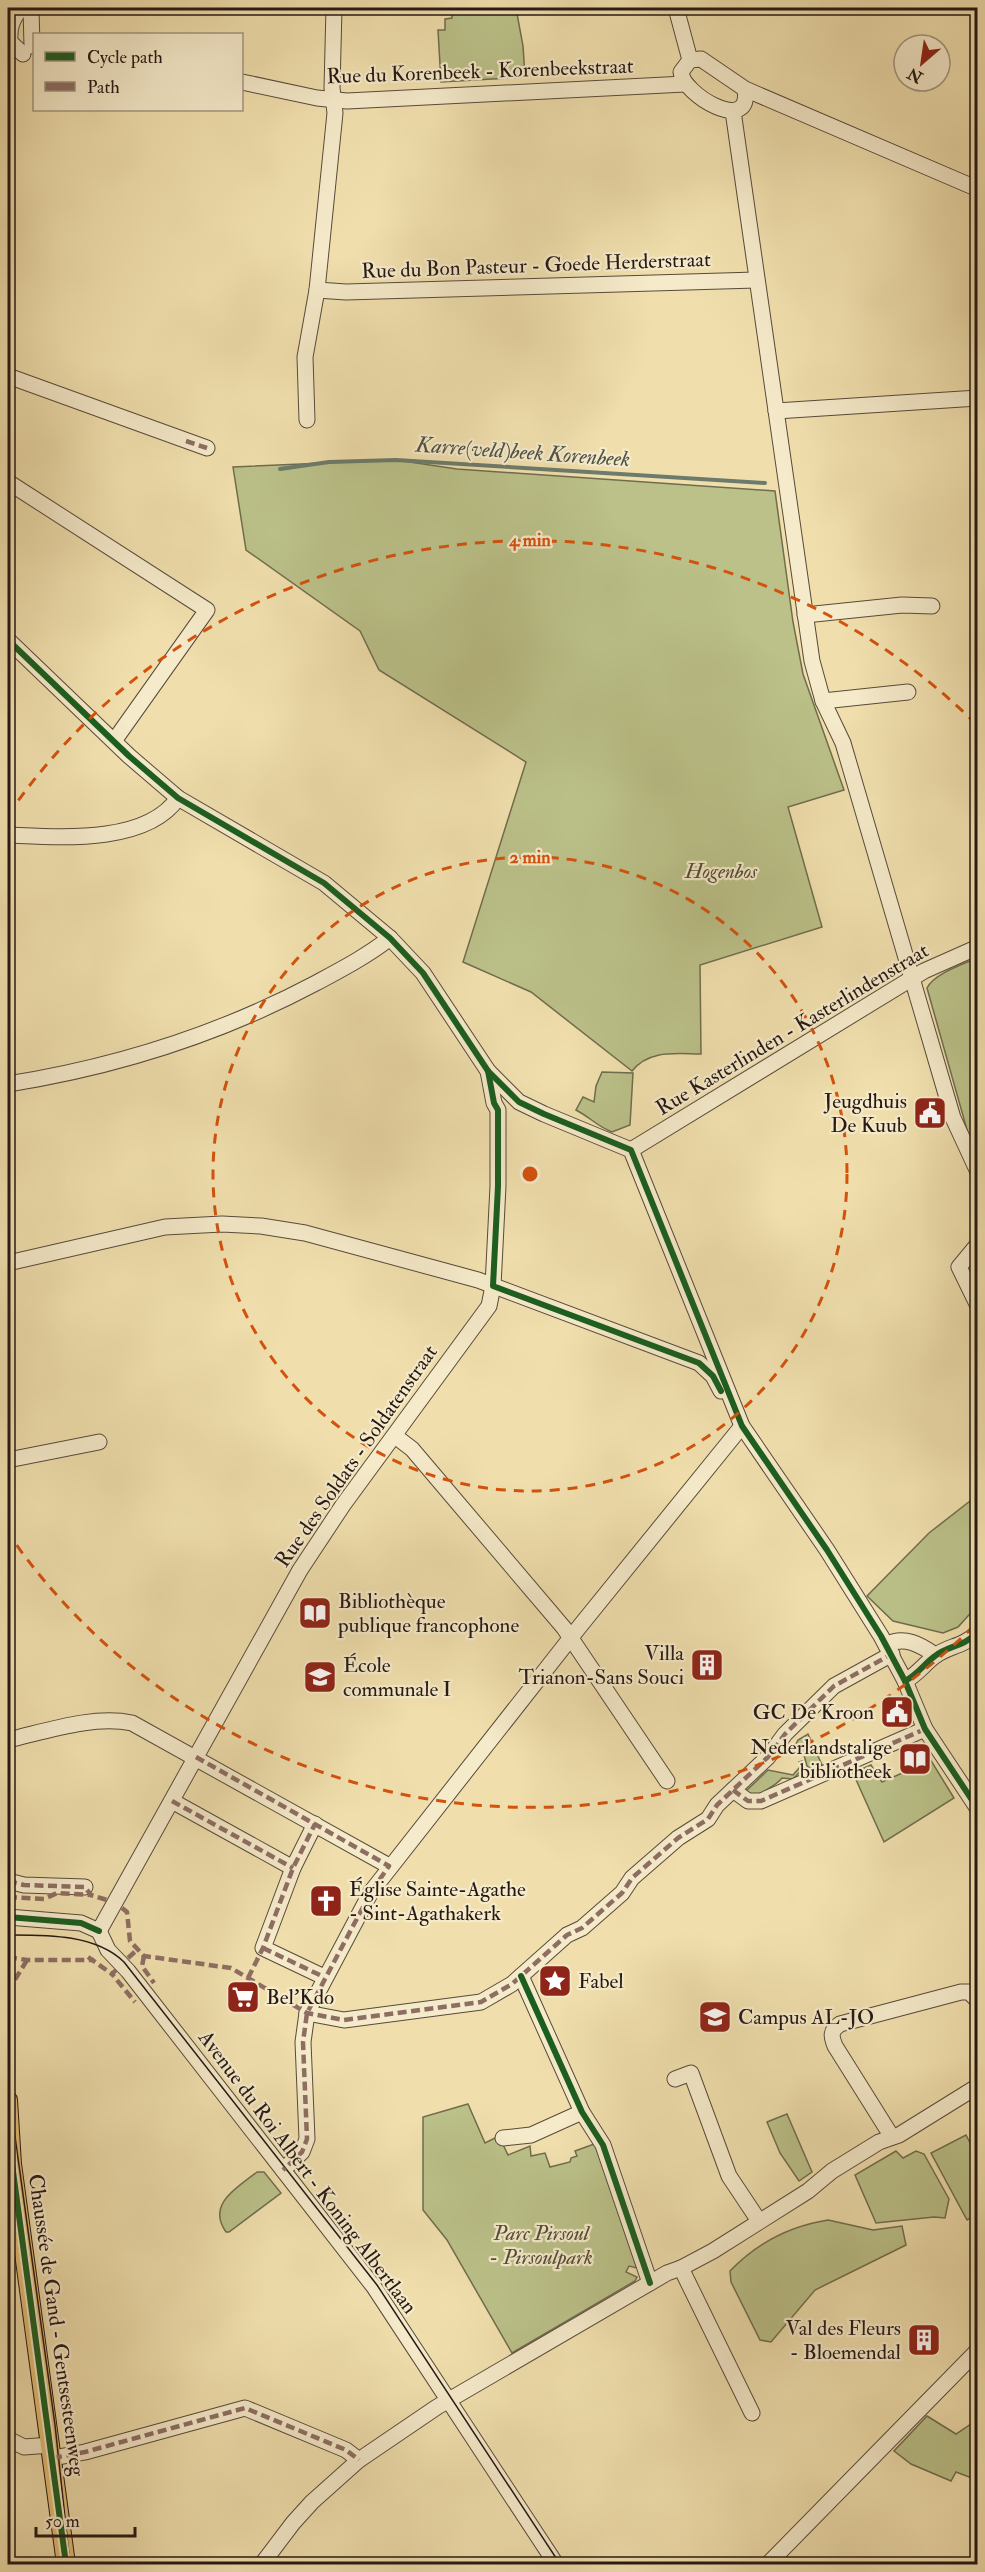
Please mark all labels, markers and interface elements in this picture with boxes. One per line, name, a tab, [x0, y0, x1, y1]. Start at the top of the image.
legend	[33, 33, 243, 111]
north arrow	[892, 33, 952, 93]
text: Cycle path	[87, 46, 163, 69]
street label: Rue du Korenbeek - Korenbeekstraat	[326, 53, 634, 90]
text: N	[904, 63, 927, 88]
text: Path	[87, 76, 120, 99]
street label: Rue du Bon Pasteur - Goede Herderstraat	[361, 246, 711, 285]
water label: Karre(veld)beek Korenbeek	[414, 430, 631, 473]
text: 4 min	[508, 529, 551, 552]
text: 2 min	[510, 846, 551, 869]
park label: Hogenbos	[684, 858, 758, 885]
street label: Rue Kasterlinden - Kasterlindenstraat	[651, 937, 934, 1122]
place label: Jeugdhuis De Kuub	[823, 1088, 907, 1139]
public building icon: Jeugdhuis De Kuub	[912, 1095, 948, 1131]
centre of rings	[520, 1164, 540, 1184]
street label: Rue des Soldats - Soldatenstraat	[269, 1340, 444, 1573]
place label: Bibliothèque publique francophone	[337, 1588, 519, 1639]
library icon: Bibliothèque publique francophone	[297, 1595, 333, 1631]
place label: Villa Trianon-Sans Souci	[519, 1640, 684, 1691]
building icon: Villa Trianon-Sans Souci	[689, 1647, 725, 1683]
place label: École communale I	[343, 1652, 451, 1703]
school or university icon: École communale I	[302, 1659, 338, 1695]
public building icon: GC De Kroon	[879, 1694, 915, 1730]
place label: GC De Kroon	[753, 1699, 874, 1726]
place label: Nederlandstalige bibliotheek	[750, 1734, 892, 1785]
library icon: Nederlandstalige bibliotheek	[897, 1741, 933, 1777]
place label: Église Sainte-Agathe - Sint-Agathakerk	[349, 1876, 526, 1927]
church icon: Église Sainte-Agathe - Sint-Agathakerk	[308, 1883, 344, 1919]
place icon: Fabel	[537, 1963, 573, 1999]
place label: Fabel	[578, 1968, 624, 1995]
supermarket icon: Bel'Kdo	[225, 1979, 261, 2015]
place label: Bel'Kdo	[266, 1984, 334, 2011]
school or university icon: Campus AL-JO	[697, 1999, 733, 2035]
place label: Campus AL-JO	[738, 2004, 874, 2031]
street label: Avenue du Roi Albert - Koning Albertlaan	[191, 2024, 423, 2320]
street label: Chaussée de Gand - Gentsesteenweg	[22, 2172, 91, 2479]
park label: Parc Pirsoul - Pirsoulpark	[489, 2220, 593, 2271]
place label: Val des Fleurs - Bloemendal	[786, 2315, 902, 2366]
building icon: Val des Fleurs - Bloemendal	[906, 2322, 942, 2358]
scale bar	[36, 2500, 135, 2538]
text: 50 m	[45, 2510, 80, 2533]

